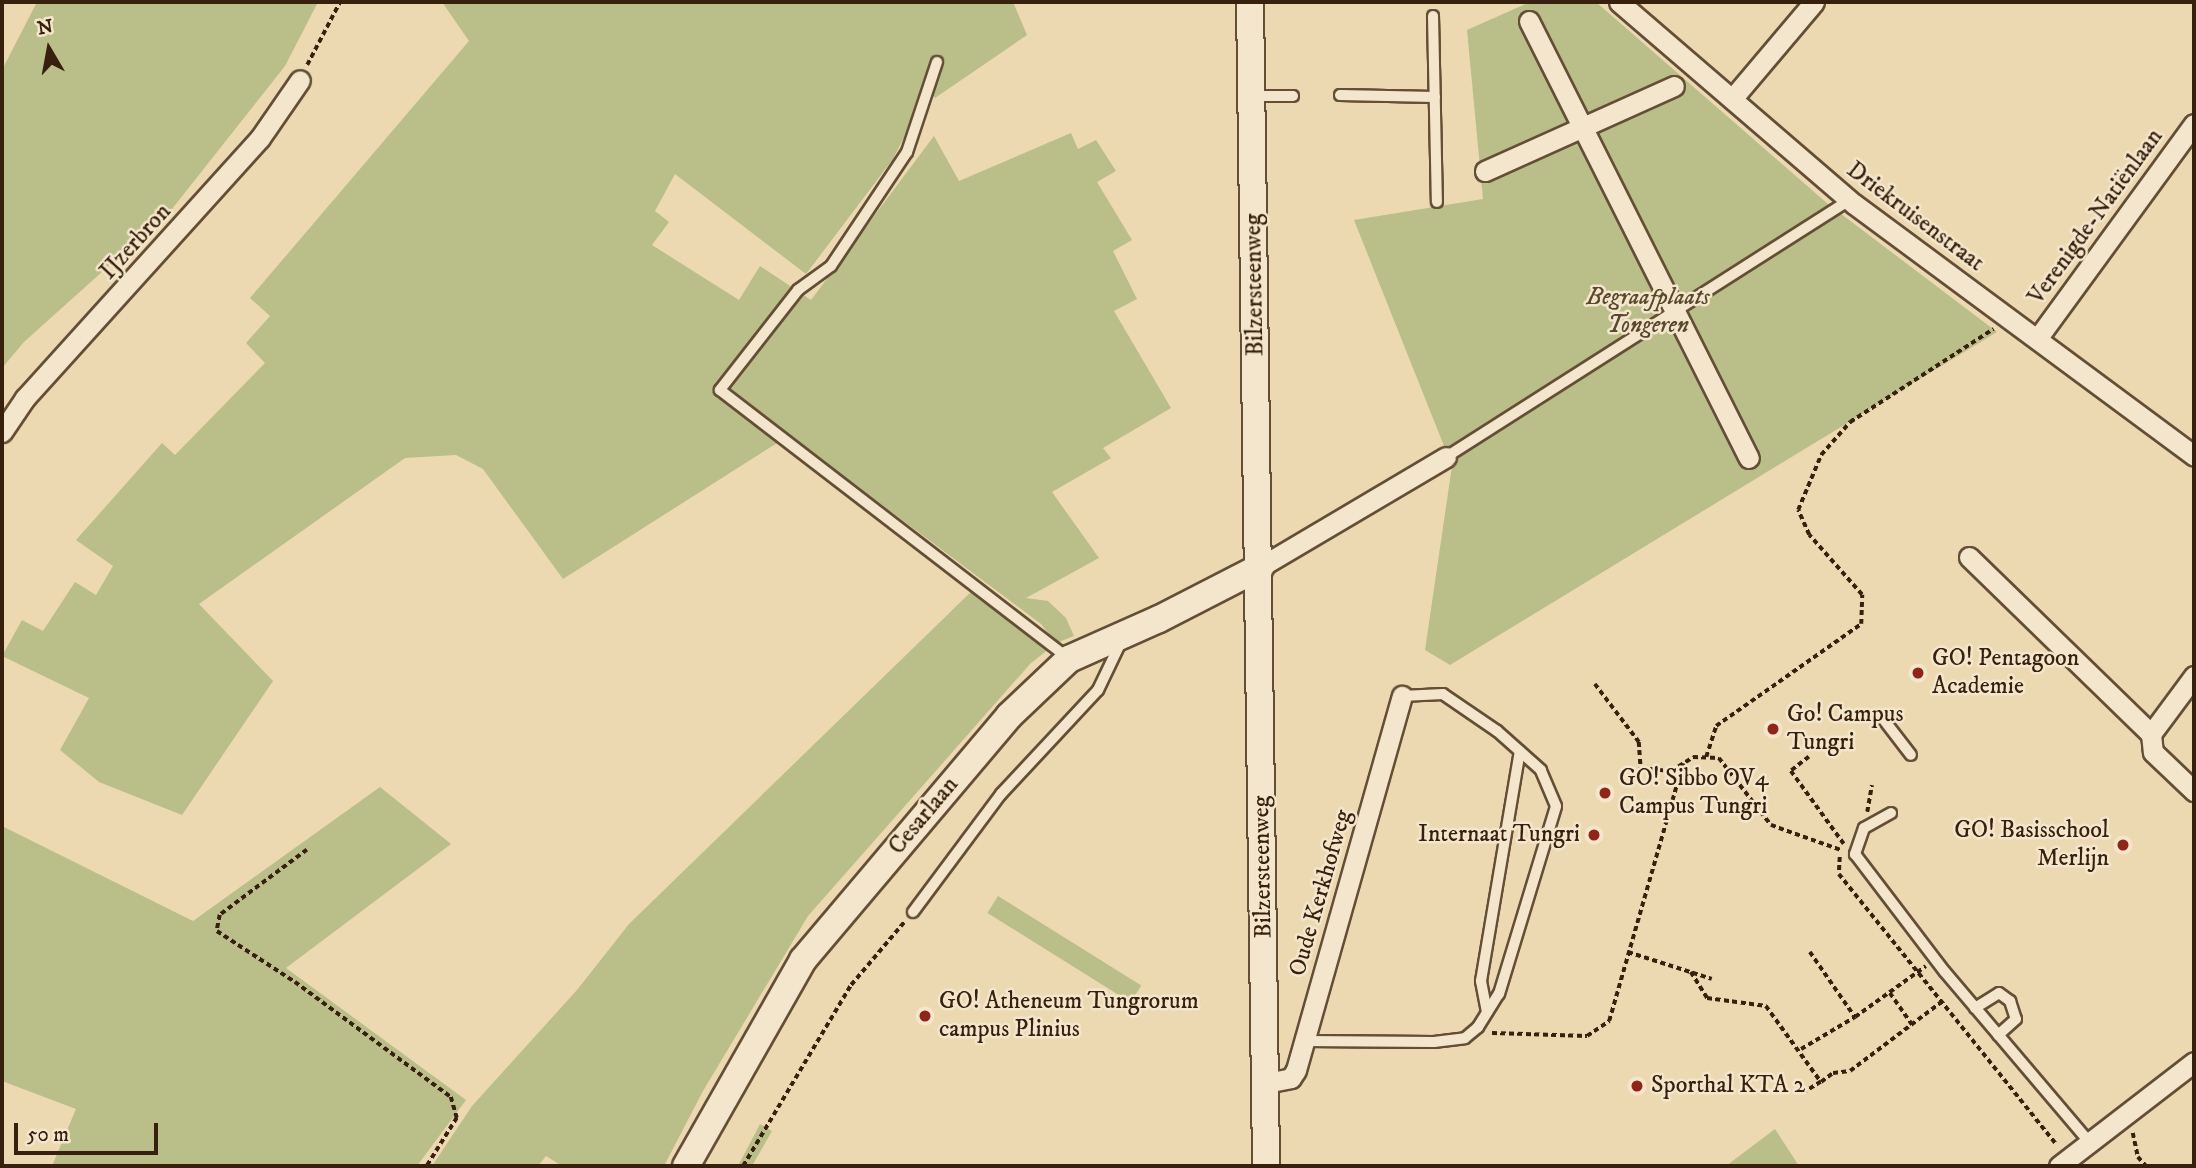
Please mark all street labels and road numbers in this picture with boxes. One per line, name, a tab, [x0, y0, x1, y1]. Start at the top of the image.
street label: Verenigde-Natiënlaan	[2022, 123, 2170, 311]
street label: Driekruisenstraat	[1841, 156, 1989, 278]
street label: IJzerbron	[94, 198, 178, 286]
street label: Bilzersteenweg	[1239, 213, 1271, 357]
street label: Cesarlaan	[883, 771, 965, 861]
street label: Bilzersteenweg	[1247, 795, 1279, 939]
street label: Oude Kerkhofweg	[1283, 806, 1359, 980]

